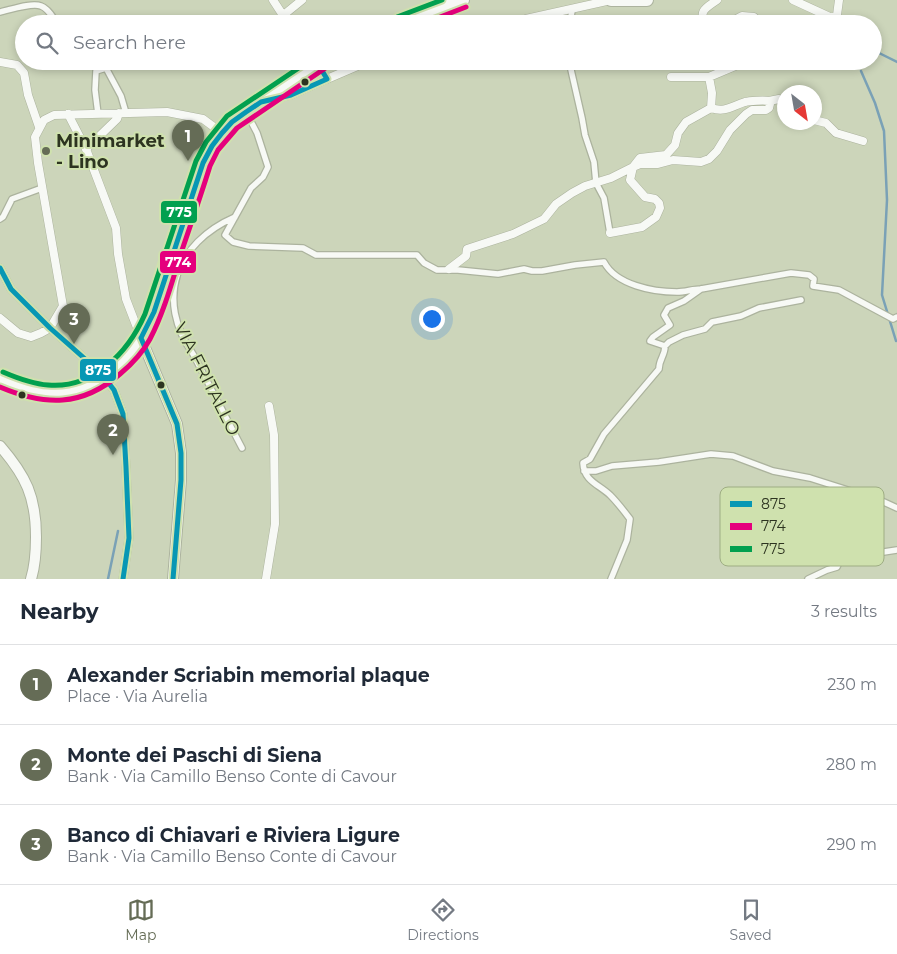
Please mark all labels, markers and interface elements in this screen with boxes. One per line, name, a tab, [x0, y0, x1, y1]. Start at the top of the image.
search box	[15, 15, 882, 70]
icon: search	[33, 29, 61, 57]
text: Search here	[73, 31, 186, 54]
unlabelled marker	[300, 77, 310, 87]
north arrow	[777, 85, 822, 130]
pin: 1	[172, 120, 204, 161]
place label: Minimarket - Lino	[56, 130, 165, 173]
marker: Minimarket - Lino	[40, 145, 52, 157]
line badge: 775	[160, 200, 198, 224]
text: 775	[166, 203, 192, 221]
line badge: 774	[159, 250, 197, 274]
text: 774	[165, 253, 191, 271]
pin: 3	[58, 303, 90, 344]
your location	[419, 306, 445, 332]
street label: VIA FRITALLO	[169, 319, 245, 439]
line badge: 875	[79, 358, 117, 382]
text: 875	[85, 361, 111, 379]
unlabelled marker	[156, 380, 166, 390]
unlabelled marker	[17, 390, 27, 400]
pin: 2	[97, 414, 129, 455]
legend	[720, 487, 884, 566]
text: 875	[761, 495, 786, 513]
text: 774	[761, 517, 787, 535]
text: 775	[761, 540, 785, 558]
text: Nearby	[20, 599, 99, 624]
text: 3 results	[811, 602, 877, 621]
text: Alexander Scriabin memorial plaque	[67, 664, 430, 687]
text: 1	[33, 675, 39, 694]
text: 230 m	[827, 675, 877, 694]
text: Place · Via Aurelia	[67, 687, 208, 706]
text: Monte dei Paschi di Siena	[67, 744, 322, 767]
text: 2	[31, 755, 41, 774]
text: 280 m	[826, 755, 877, 774]
text: Bank · Via Camillo Benso Conte di Cavour	[67, 767, 397, 786]
text: Banco di Chiavari e Riviera Ligure	[67, 824, 400, 847]
text: 3	[31, 835, 41, 854]
text: 290 m	[826, 835, 877, 854]
text: Bank · Via Camillo Benso Conte di Cavour	[67, 847, 397, 866]
tab: Map	[125, 896, 156, 944]
tab: Directions	[407, 896, 479, 944]
tab: Saved	[730, 896, 772, 944]

